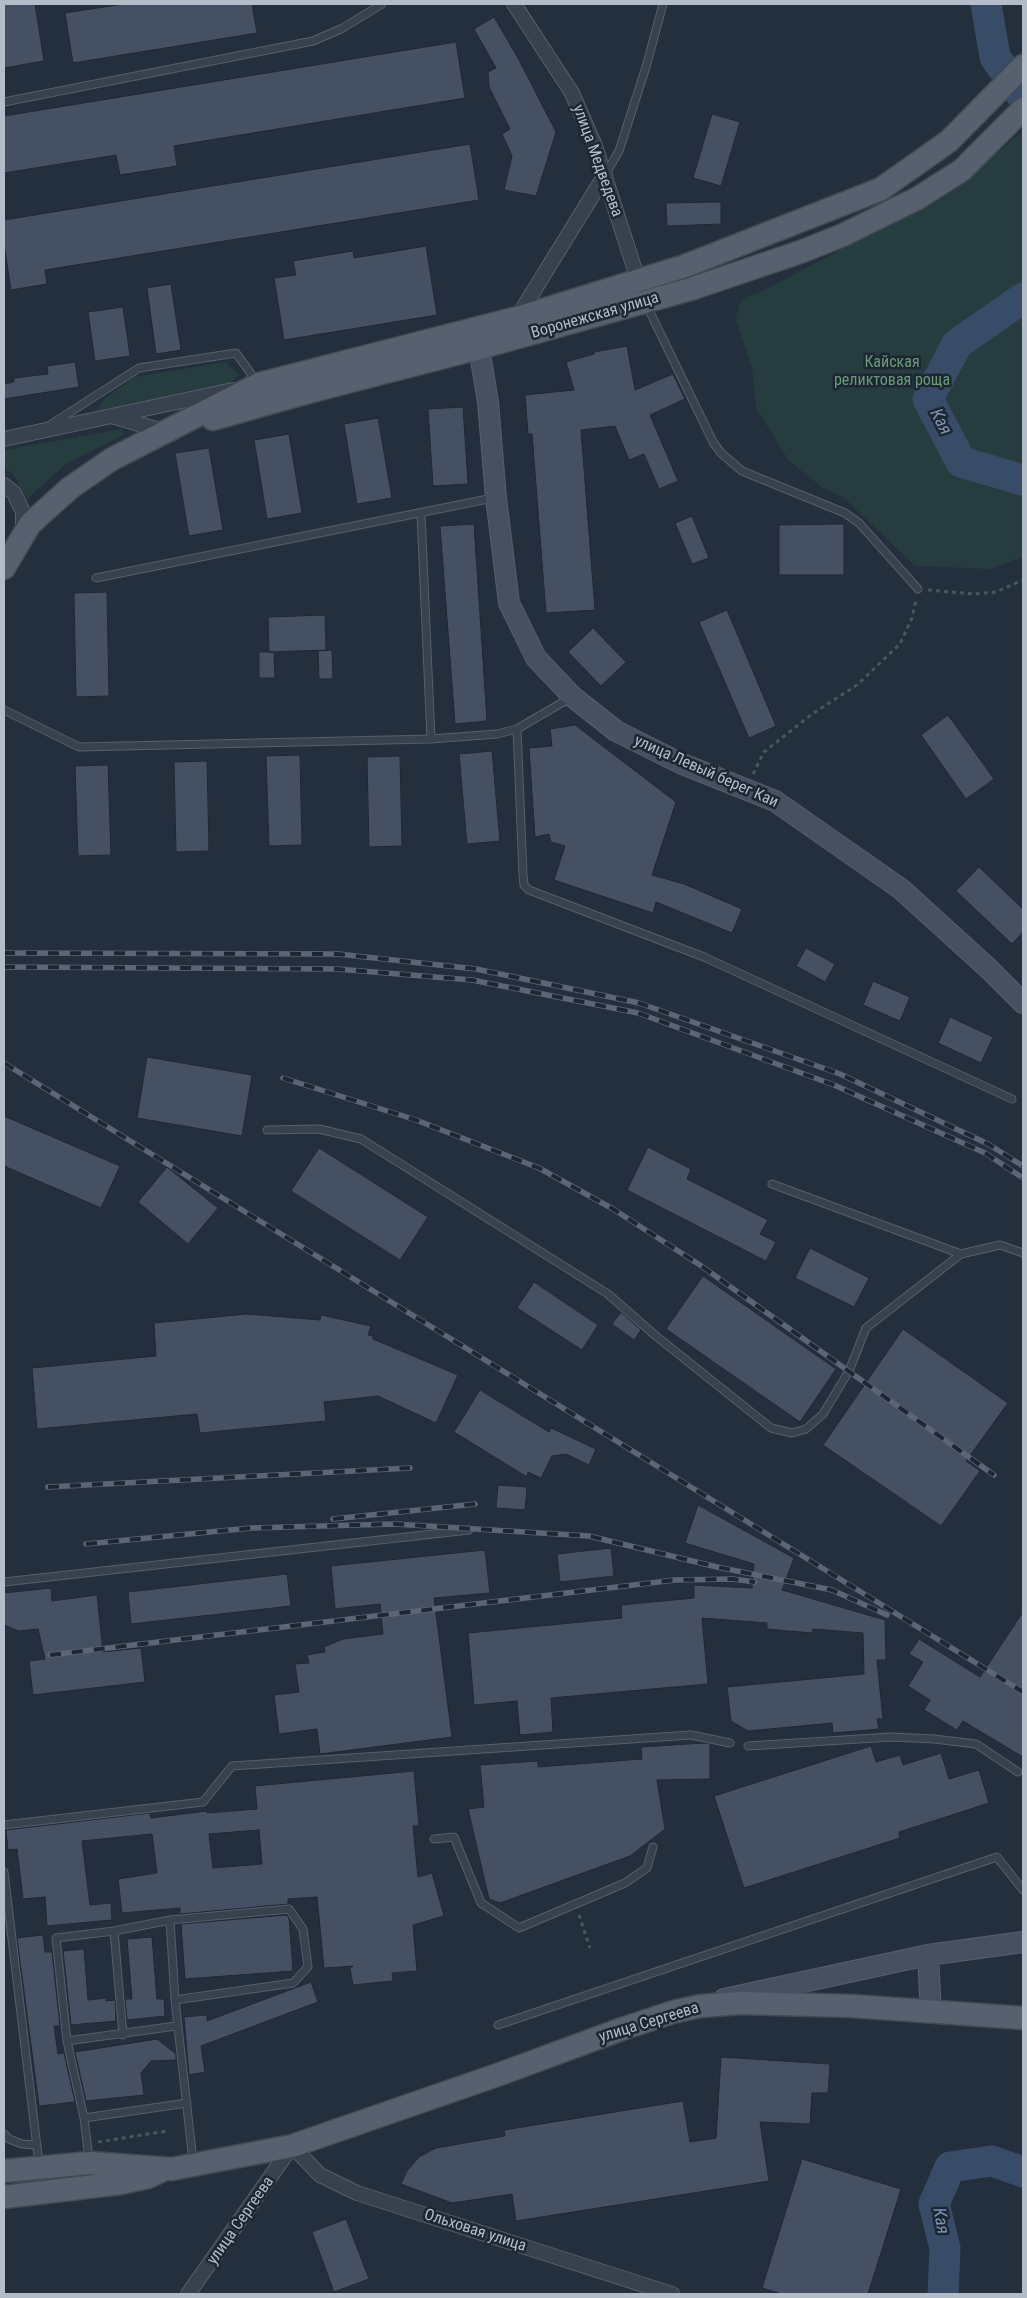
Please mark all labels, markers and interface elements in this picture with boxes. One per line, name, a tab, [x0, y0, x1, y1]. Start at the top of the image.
street label: улица Медведева	[568, 102, 626, 220]
street label: Воронежская улица	[529, 289, 661, 343]
park label: Кайская реликтовая роща	[834, 353, 950, 391]
water label: Кая	[924, 405, 956, 439]
street label: улица Левый берег Каи	[631, 732, 781, 812]
street label: улица Сергеева	[597, 1999, 701, 2047]
street label: улица Сергеева	[203, 2173, 279, 2269]
street label: Ольховая улица	[422, 2205, 528, 2257]
water label: Кая	[927, 2206, 953, 2236]

